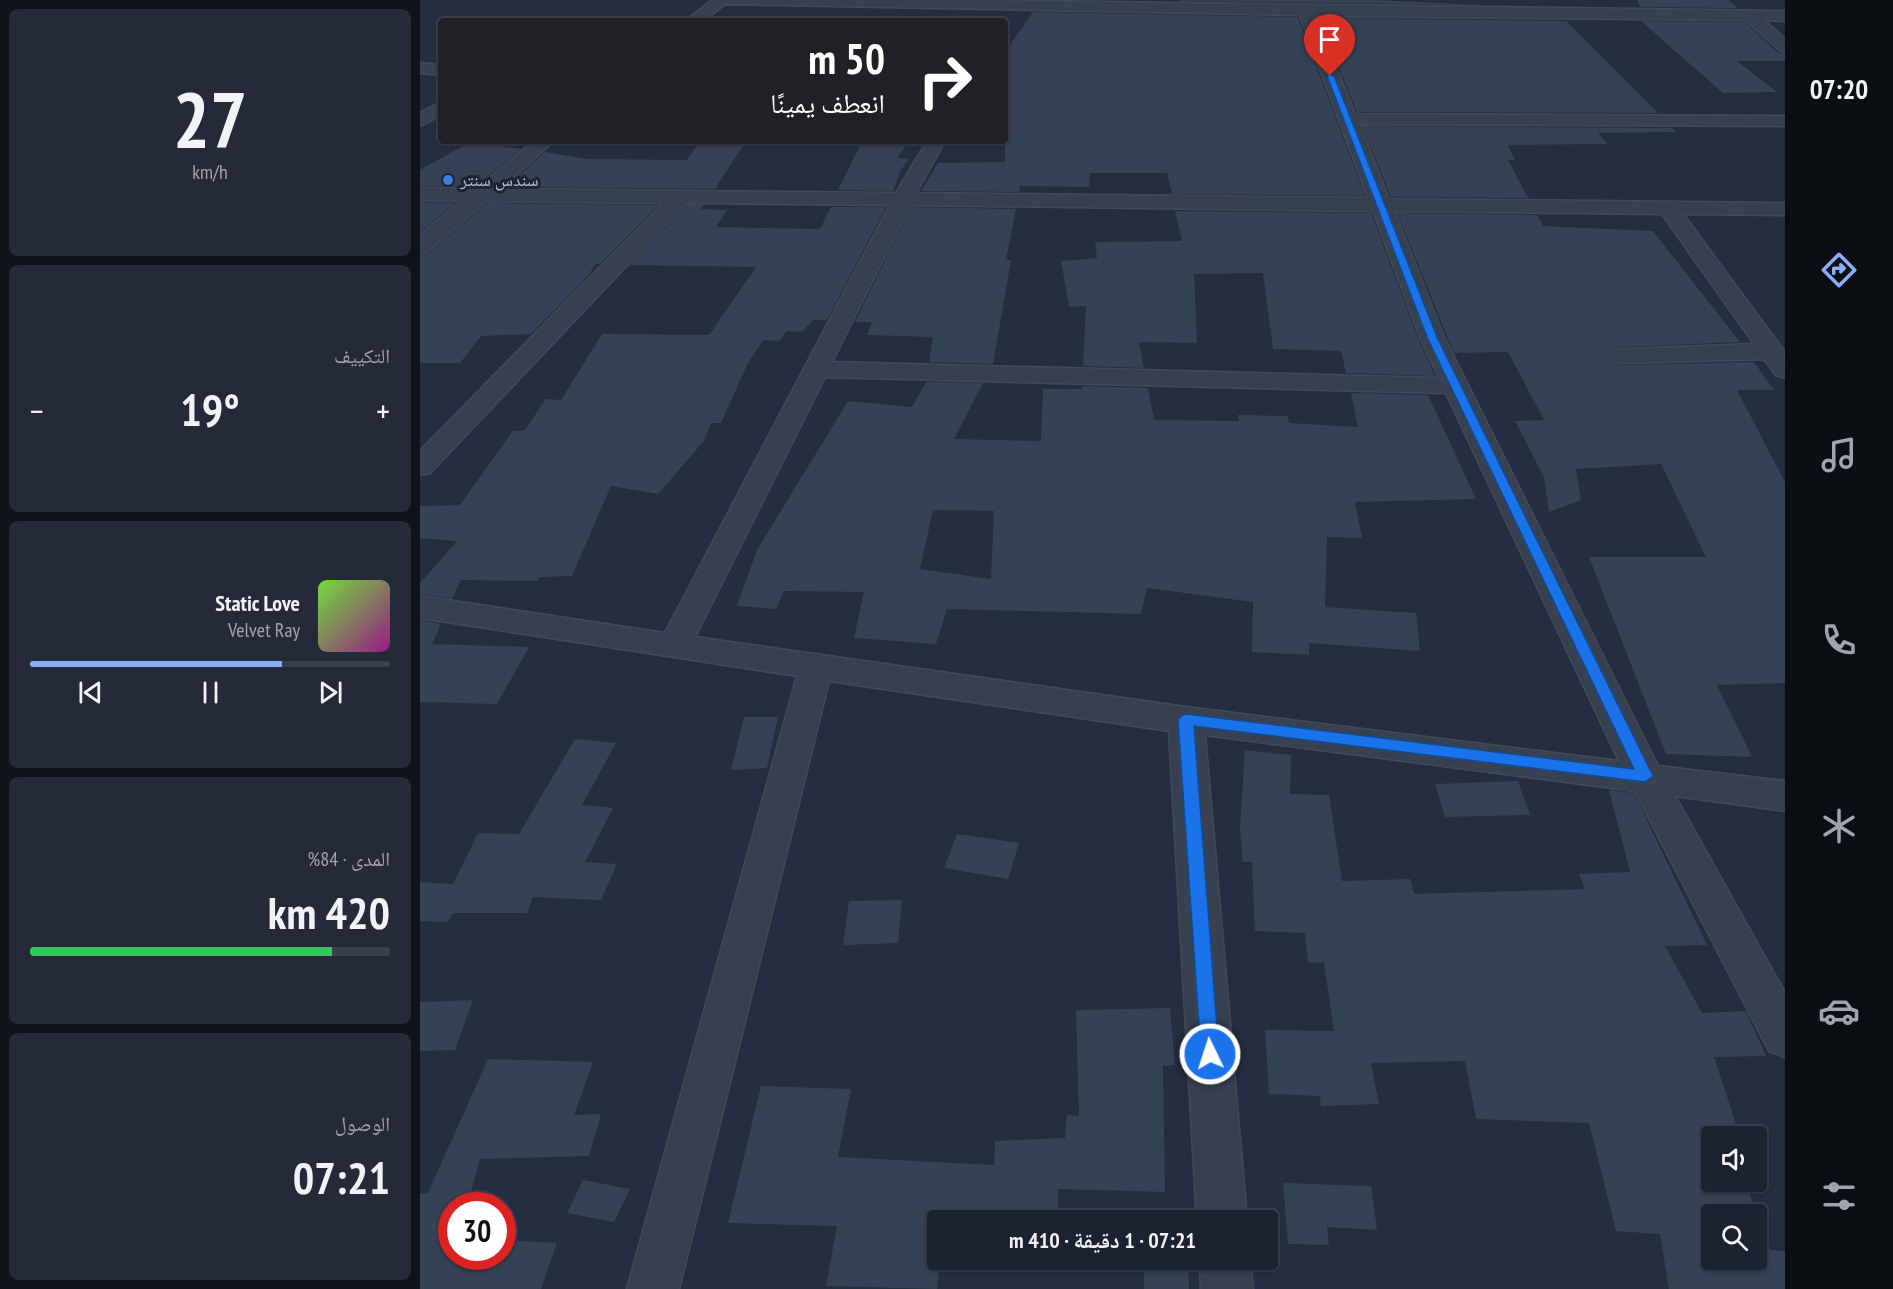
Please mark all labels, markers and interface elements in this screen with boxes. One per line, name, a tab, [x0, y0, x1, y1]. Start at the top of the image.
pin	[1304, 14, 1355, 76]
icon: arrive	[1313, 23, 1346, 56]
text: 50 m	[808, 31, 885, 86]
icon: right	[906, 42, 984, 120]
text: 27	[173, 69, 247, 170]
text: 07:20	[1810, 72, 1868, 106]
text: انعطف يمينًا	[770, 86, 885, 120]
text: km/h	[192, 159, 228, 185]
place label: سندس سنتر	[459, 168, 539, 191]
marker: سندس سنتر	[441, 173, 455, 187]
icon: directions	[1818, 249, 1860, 291]
text: التكييف	[334, 343, 390, 369]
text: 19°	[180, 380, 240, 438]
text: −	[30, 389, 44, 432]
text: +	[376, 389, 390, 432]
icon: music	[1818, 434, 1860, 476]
text: Static Love	[215, 589, 300, 617]
text: Velvet Ray	[228, 617, 300, 643]
icon: phone	[1818, 619, 1860, 661]
icon: previous	[74, 676, 107, 709]
icon: pause	[194, 676, 227, 709]
icon: next	[314, 676, 347, 709]
icon: climate	[1818, 805, 1860, 847]
text: المدى · 84%	[307, 846, 390, 872]
text: 420 km	[268, 883, 390, 941]
icon: car	[1818, 990, 1860, 1032]
position arrow	[1178, 1022, 1242, 1086]
text: الوصول	[335, 1111, 390, 1137]
map controls	[1701, 1126, 1767, 1270]
button: sound	[1701, 1126, 1767, 1192]
text: 07:21	[293, 1148, 390, 1206]
icon: filters	[1818, 1175, 1860, 1217]
speed limit sign: 30	[438, 1192, 516, 1270]
button: search	[1701, 1204, 1767, 1270]
text: 07:21 · 1 دقيقة · 410 m	[1009, 1226, 1196, 1254]

